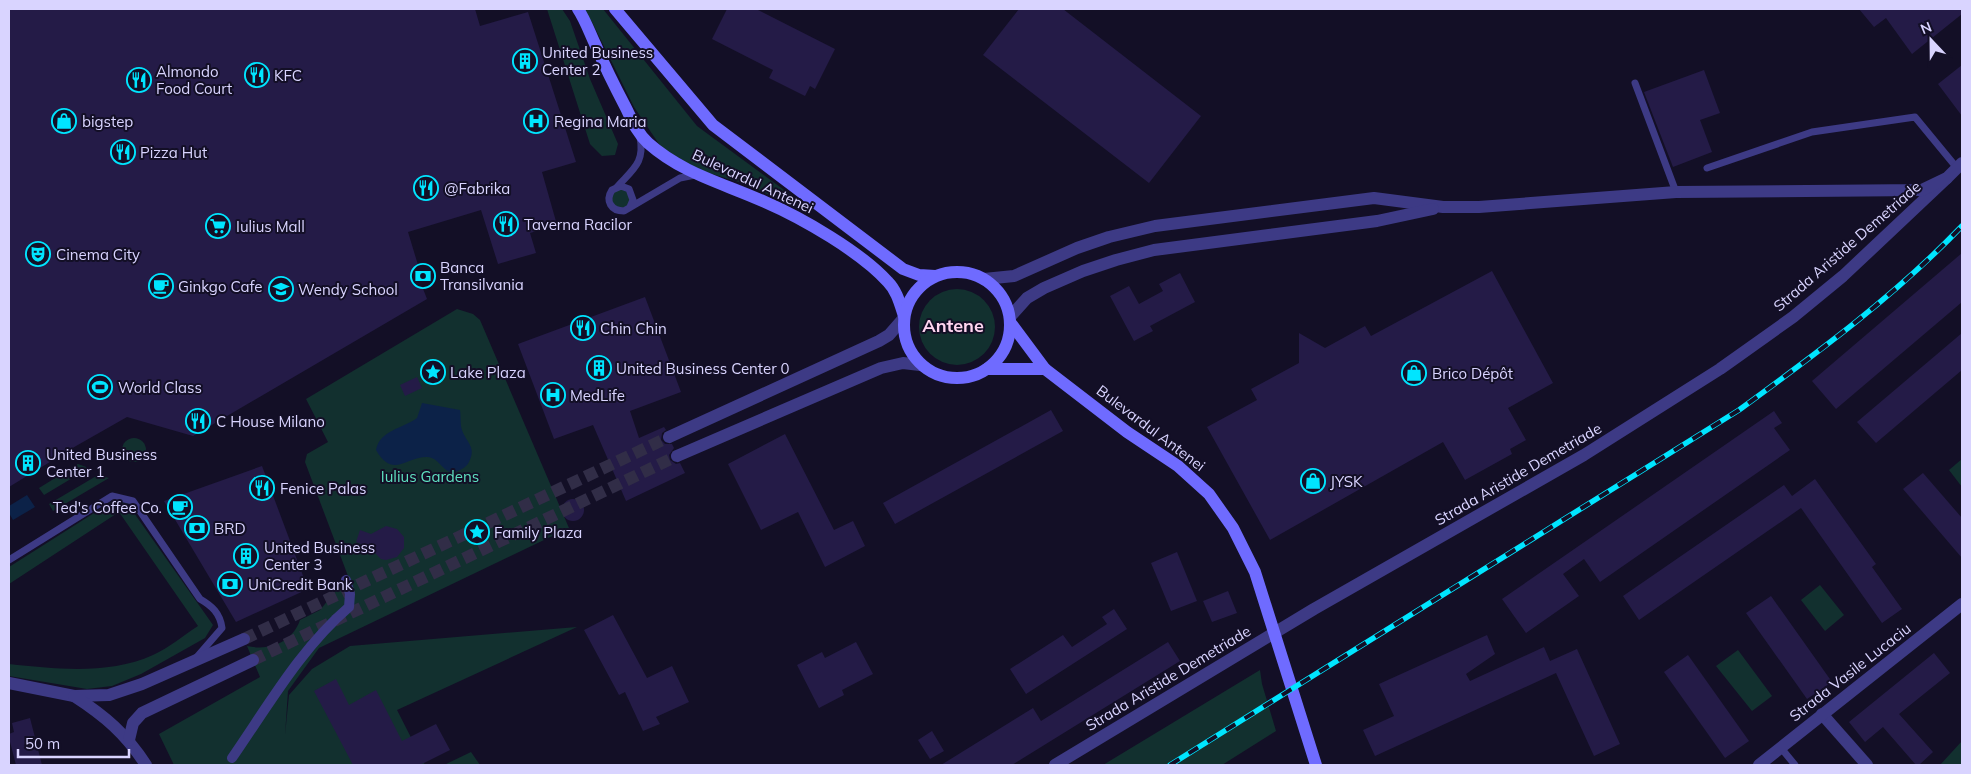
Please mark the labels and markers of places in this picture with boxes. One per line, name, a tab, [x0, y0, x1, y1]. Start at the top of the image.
place label: United Business Center 2	[542, 43, 653, 79]
building icon: United Business Center 2	[512, 48, 538, 74]
place label: Almondo Food Court	[156, 62, 232, 98]
restaurant icon: KFC	[244, 62, 270, 88]
place label: KFC	[274, 66, 302, 85]
restaurant icon: Almondo Food Court	[126, 67, 152, 93]
shop icon: bigstep	[51, 108, 77, 134]
hospital icon: Regina Maria	[523, 108, 549, 134]
place label: bigstep	[82, 112, 133, 131]
place label: Regina Maria	[554, 112, 647, 131]
restaurant icon: Pizza Hut	[110, 139, 136, 165]
place label: Pizza Hut	[140, 143, 207, 162]
restaurant icon: @Fabrika	[413, 175, 439, 201]
place label: @Fabrika	[444, 179, 510, 198]
restaurant icon: Taverna Racilor	[493, 211, 519, 237]
supermarket icon: Iulius Mall	[205, 213, 231, 239]
place label: Taverna Racilor	[524, 215, 632, 234]
place label: Iulius Mall	[236, 217, 305, 236]
theatre icon: Cinema City	[25, 241, 51, 267]
place label: Cinema City	[56, 245, 140, 264]
place label: Banca Transilvania	[440, 258, 524, 294]
bank icon: Banca Transilvania	[410, 263, 436, 289]
cafe icon: Ginkgo Cafe	[148, 273, 174, 299]
school or university icon: Wendy School	[268, 276, 294, 302]
place label: Ginkgo Cafe	[178, 277, 262, 296]
place label: Wendy School	[298, 280, 398, 299]
restaurant icon: Chin Chin	[570, 315, 596, 341]
place label: Chin Chin	[600, 319, 667, 338]
building icon: United Business Center 0	[586, 355, 612, 381]
place icon: Lake Plaza	[420, 359, 446, 385]
place label: United Business Center 0	[616, 359, 790, 378]
shop icon: Brico Dépôt	[1401, 360, 1427, 386]
place label: Lake Plaza	[450, 363, 526, 382]
place label: Brico Dépôt	[1432, 364, 1513, 383]
sports icon: World Class	[87, 374, 113, 400]
place label: World Class	[118, 378, 202, 397]
hospital icon: MedLife	[540, 382, 566, 408]
place label: MedLife	[570, 386, 625, 405]
restaurant icon: C House Milano	[185, 408, 211, 434]
place label: C House Milano	[216, 412, 325, 431]
place label: United Business Center 1	[46, 445, 157, 481]
building icon: United Business Center 1	[15, 450, 41, 476]
shop icon: JYSK	[1300, 468, 1326, 494]
place label: JYSK	[1330, 472, 1363, 491]
restaurant icon: Fenice Palas	[249, 475, 275, 501]
place label: Fenice Palas	[280, 479, 366, 498]
cafe icon: Ted's Coffee Co.	[167, 494, 193, 520]
place label: Ted's Coffee Co.	[53, 498, 162, 517]
bank icon: BRD	[184, 515, 210, 541]
place label: BRD	[214, 519, 246, 538]
place icon: Family Plaza	[464, 519, 490, 545]
place label: Family Plaza	[494, 523, 582, 542]
place label: United Business Center 3	[264, 538, 375, 574]
building icon: United Business Center 3	[233, 543, 259, 569]
bank icon: UniCredit Bank	[217, 571, 243, 597]
place label: UniCredit Bank	[248, 575, 353, 594]

